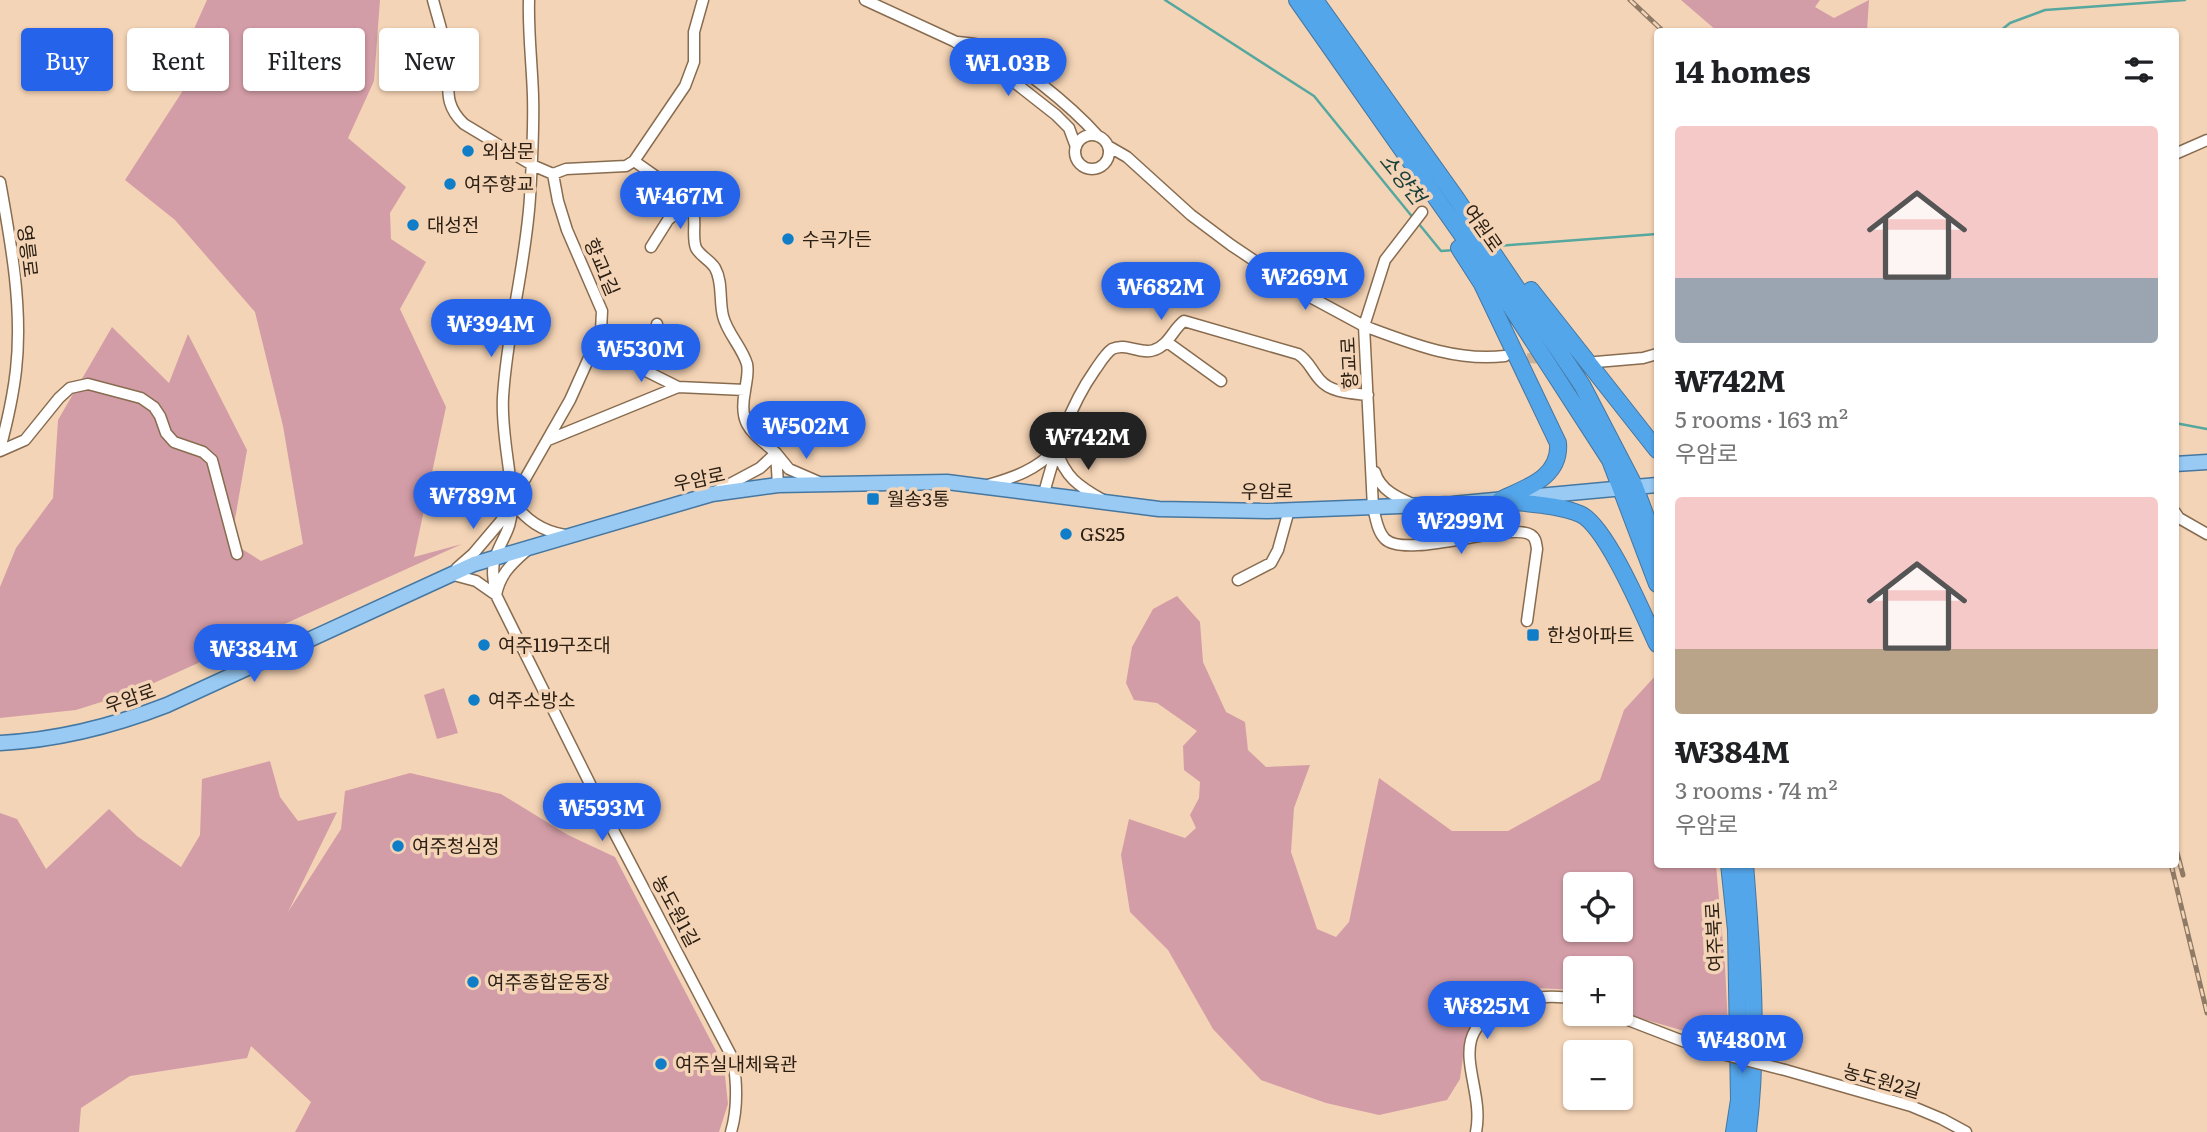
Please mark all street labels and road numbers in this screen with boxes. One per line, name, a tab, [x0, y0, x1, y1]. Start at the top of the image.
street label: 여원로	[1457, 198, 1510, 257]
street label: 영릉로	[12, 223, 46, 279]
street label: 향교1길	[578, 233, 628, 300]
street label: 향교로	[1333, 336, 1363, 390]
street label: 우암로	[670, 459, 727, 497]
street label: 우암로	[1241, 476, 1293, 504]
street label: 우암로	[100, 675, 159, 719]
street label: 농도원1길	[646, 870, 707, 951]
street label: 여주북로	[1697, 901, 1729, 973]
street label: 농도원2길	[1840, 1056, 1924, 1104]

